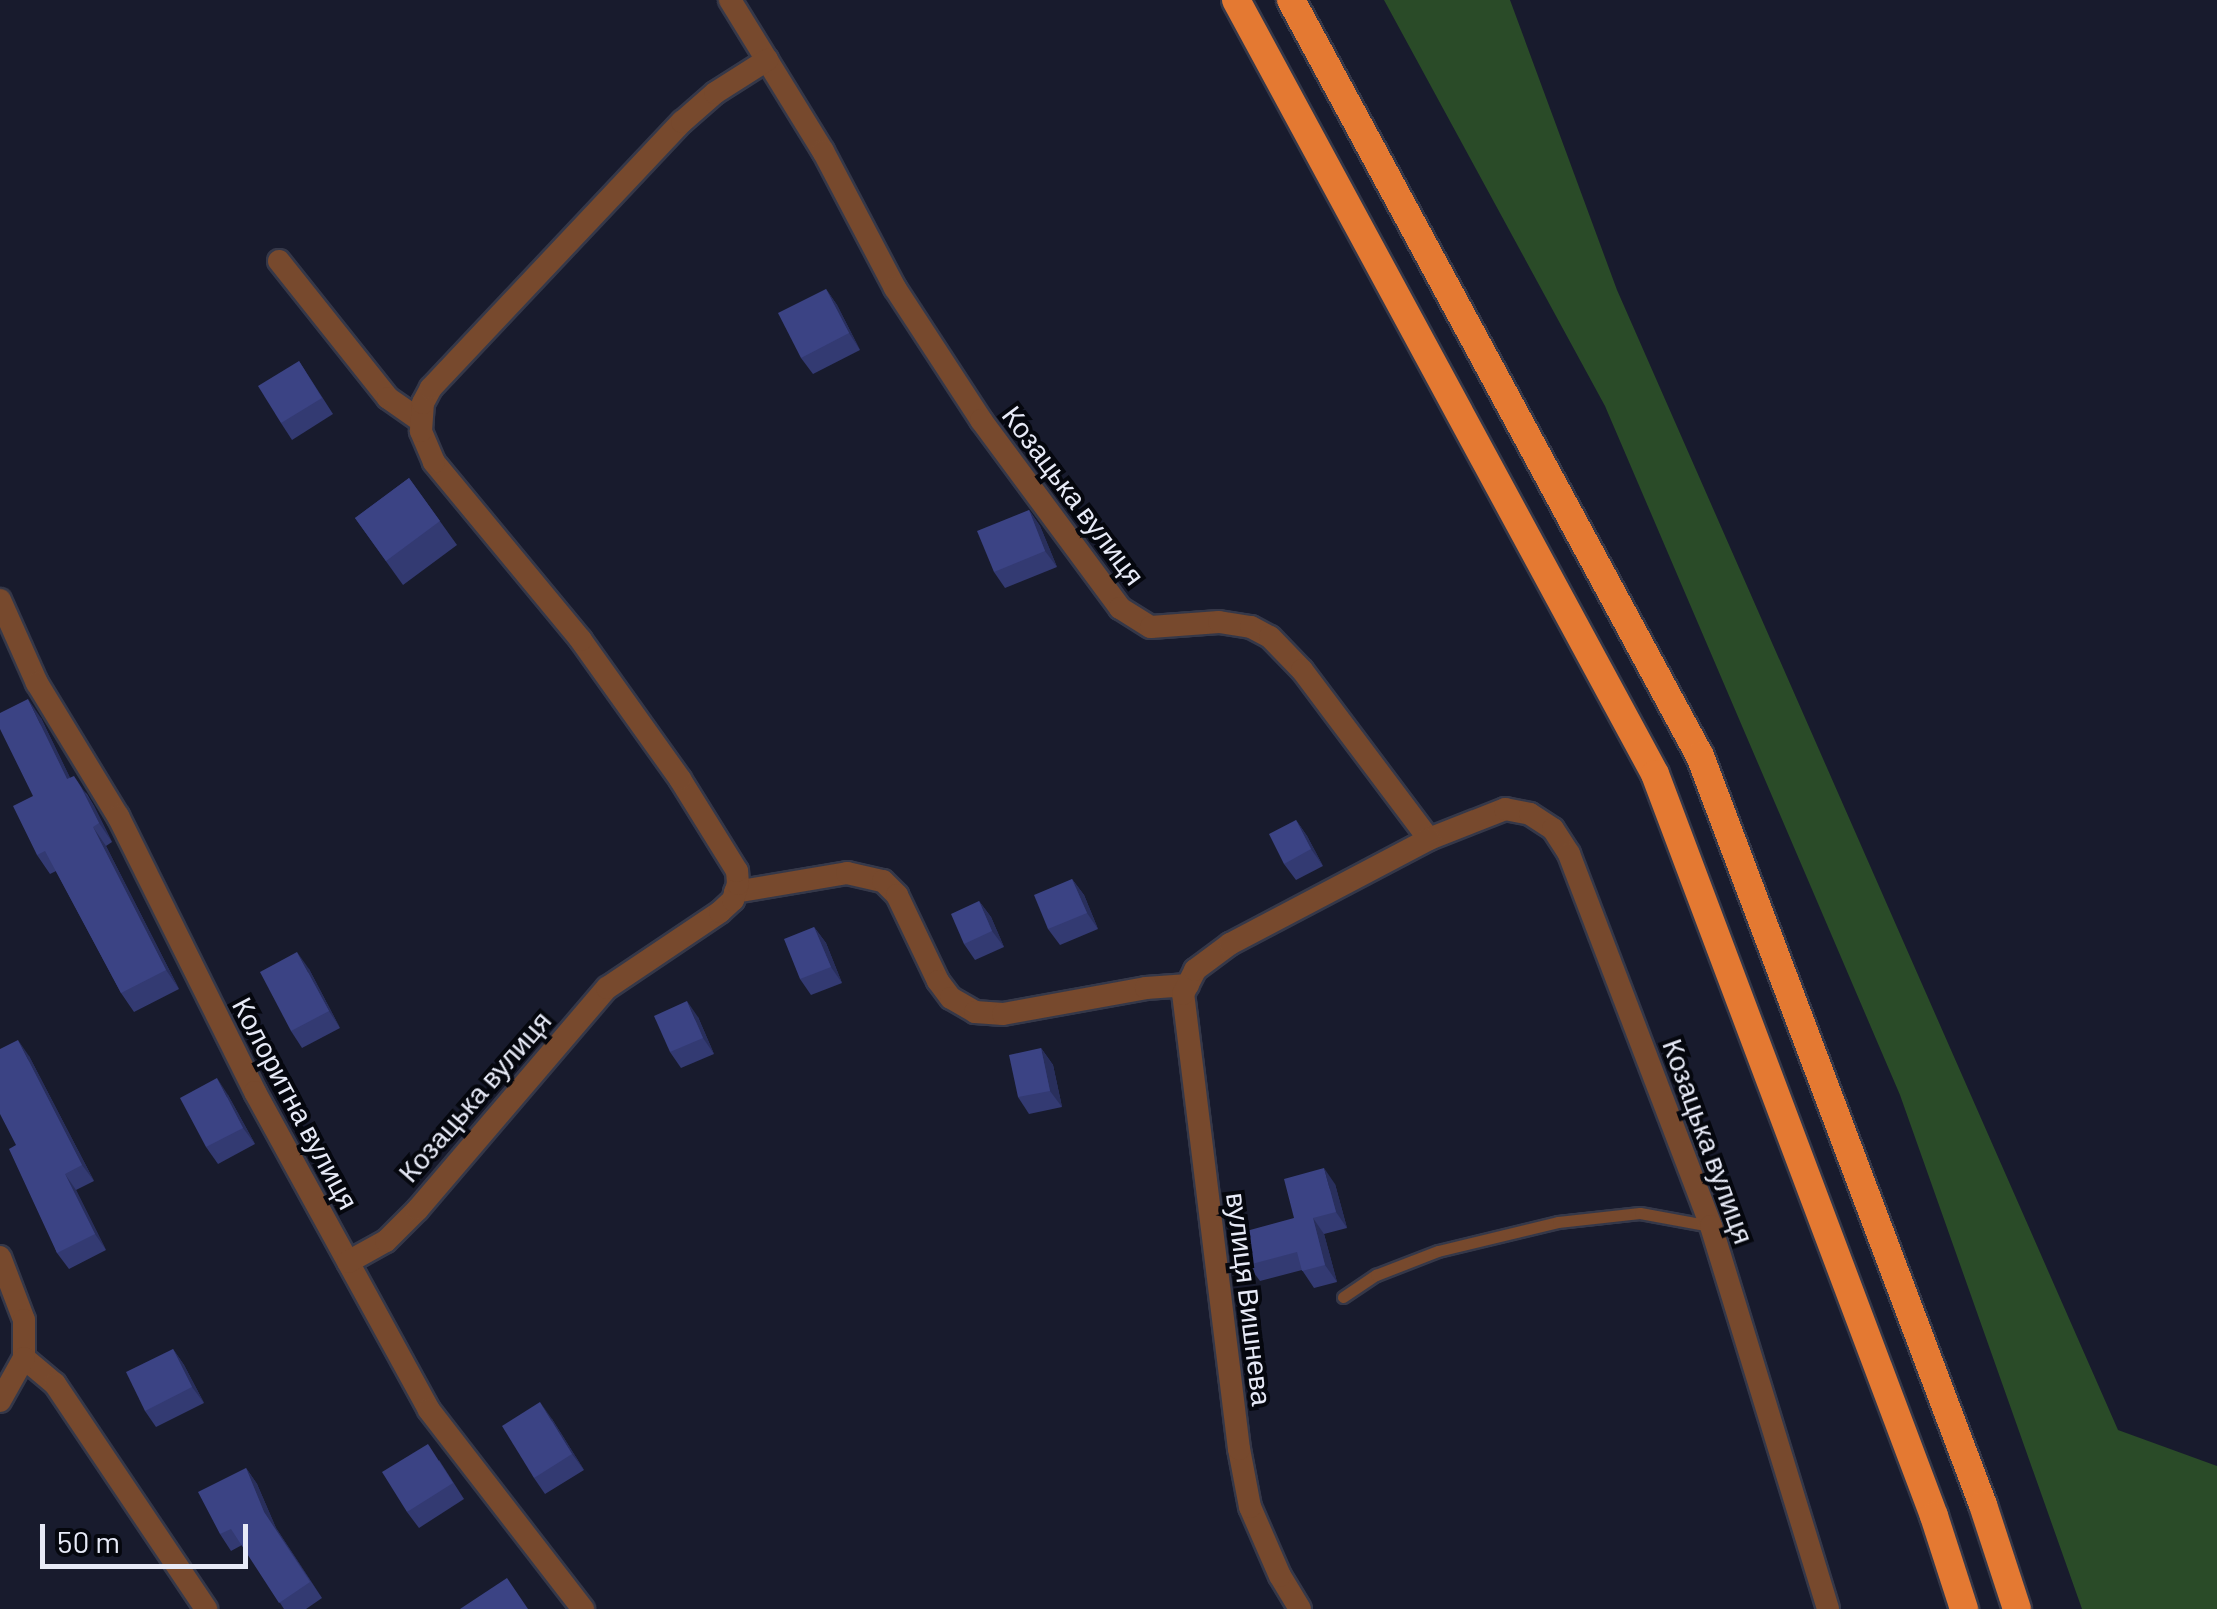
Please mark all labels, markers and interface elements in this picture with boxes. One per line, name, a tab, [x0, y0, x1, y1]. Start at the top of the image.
street label: Козацька вулиця	[996, 399, 1152, 591]
street label: Колоритна вулиця	[226, 991, 366, 1215]
street label: Козацька вулиця	[391, 1004, 557, 1188]
street label: Козацька вулиця	[1656, 1034, 1762, 1248]
street label: вулиця Вишнева	[1220, 1191, 1280, 1407]
scale bar	[45, 1504, 252, 1566]
text: 50 m	[57, 1523, 120, 1559]

